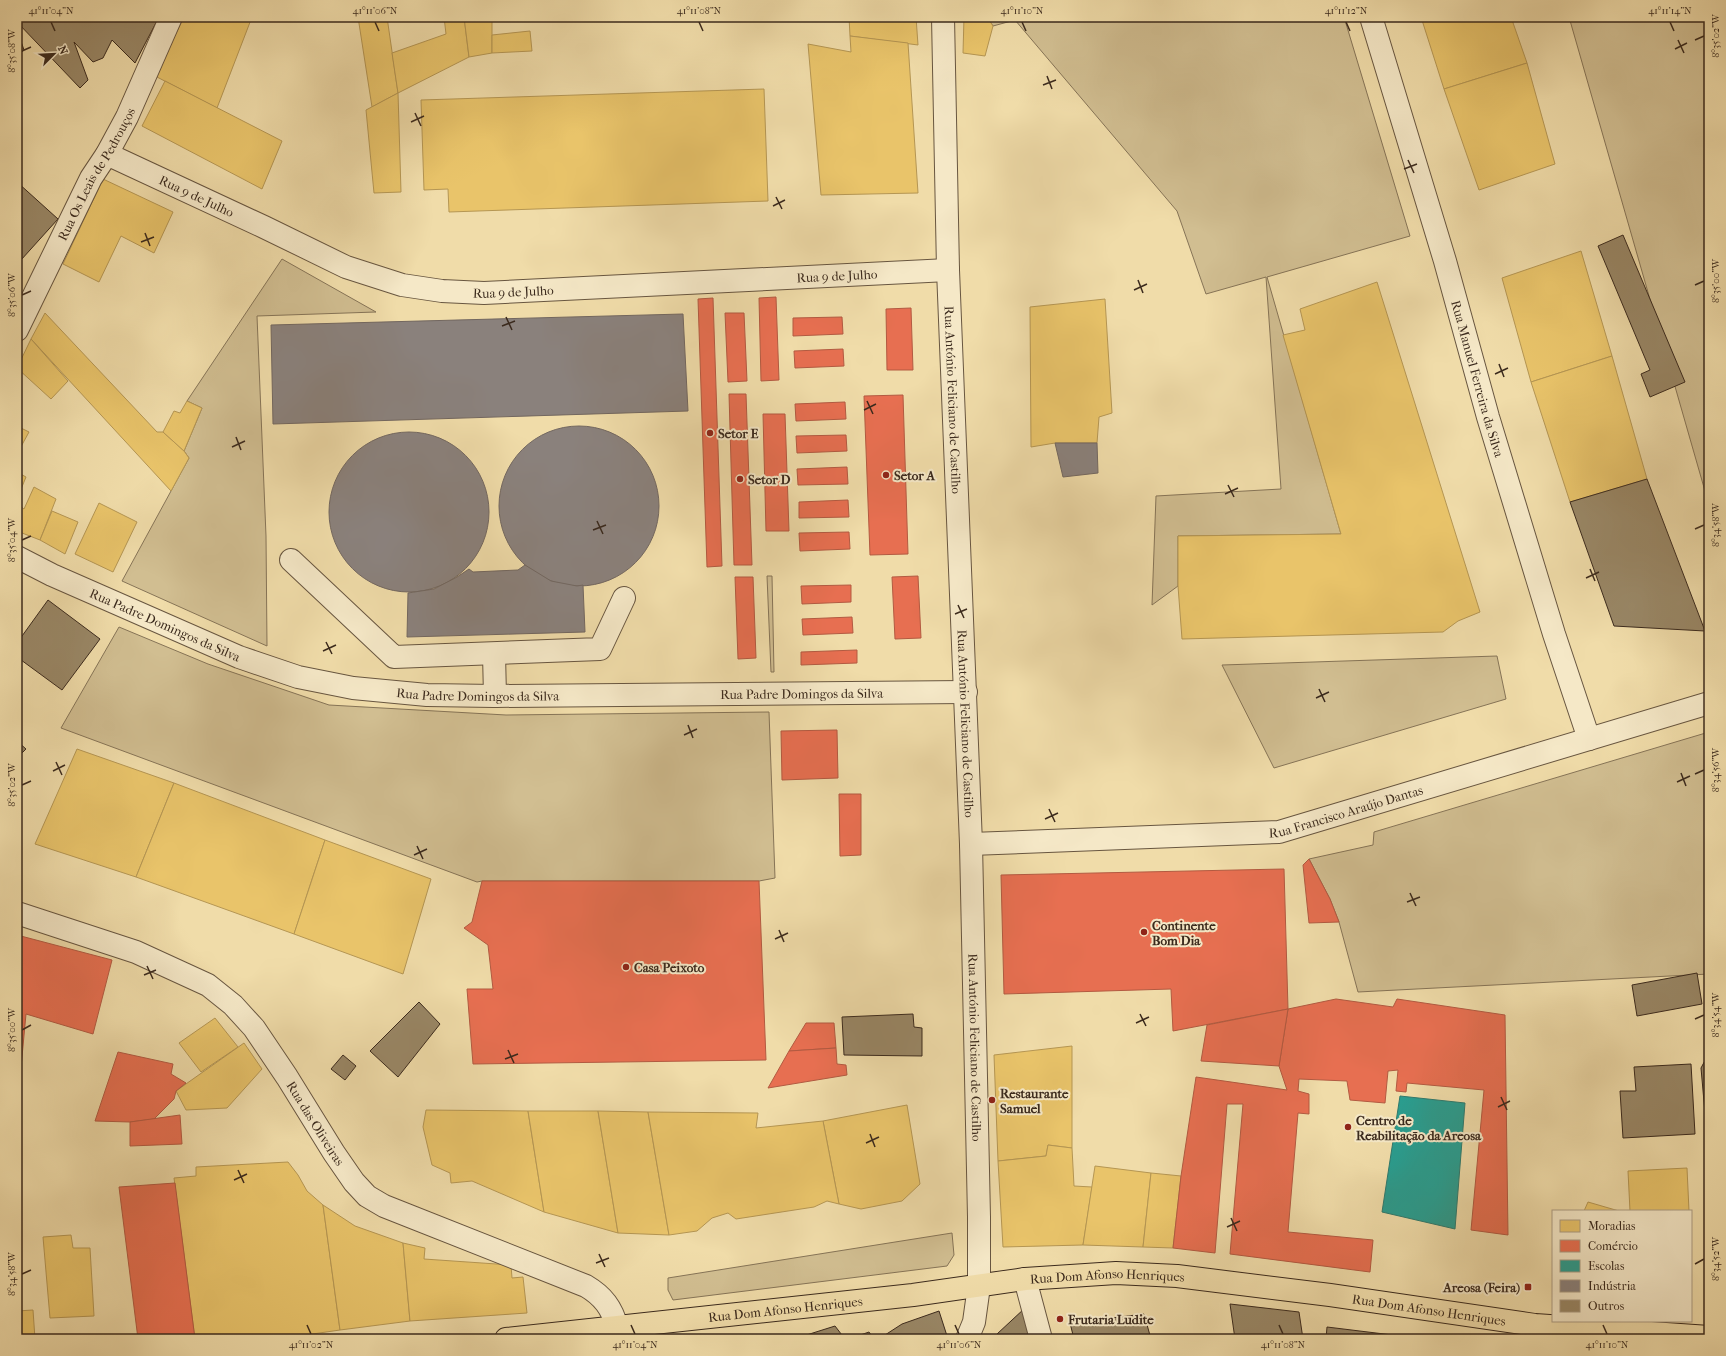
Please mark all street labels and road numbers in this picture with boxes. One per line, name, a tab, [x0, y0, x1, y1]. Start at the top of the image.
street label: Rua Os Leais de Pedrouços	[55, 105, 138, 243]
street label: Rua 9 de Julho	[157, 172, 237, 220]
street label: Rua 9 de Julho	[796, 266, 878, 286]
street label: Rua 9 de Julho	[473, 283, 554, 301]
street label: Rua Manuel Ferreira da Silva	[1448, 299, 1507, 460]
street label: Rua António Feliciano de Castilho	[941, 306, 964, 495]
street label: Rua Padre Domingos da Silva	[87, 586, 244, 665]
street label: Rua António Feliciano de Castilho	[954, 629, 977, 818]
street label: Rua Padre Domingos da Silva	[396, 685, 560, 704]
street label: Rua Padre Domingos da Silva	[720, 686, 884, 702]
street label: Rua Francisco Araújo Dantas	[1269, 782, 1425, 840]
street label: Rua António Feliciano de Castilho	[965, 953, 984, 1142]
street label: Rua das Oliveiras	[283, 1078, 347, 1169]
street label: Rua Dom Afonso Henriques	[1030, 1266, 1186, 1287]
street label: Rua Dom Afonso Henriques	[1351, 1291, 1507, 1329]
street label: Rua Dom Afonso Henriques	[708, 1293, 863, 1325]

